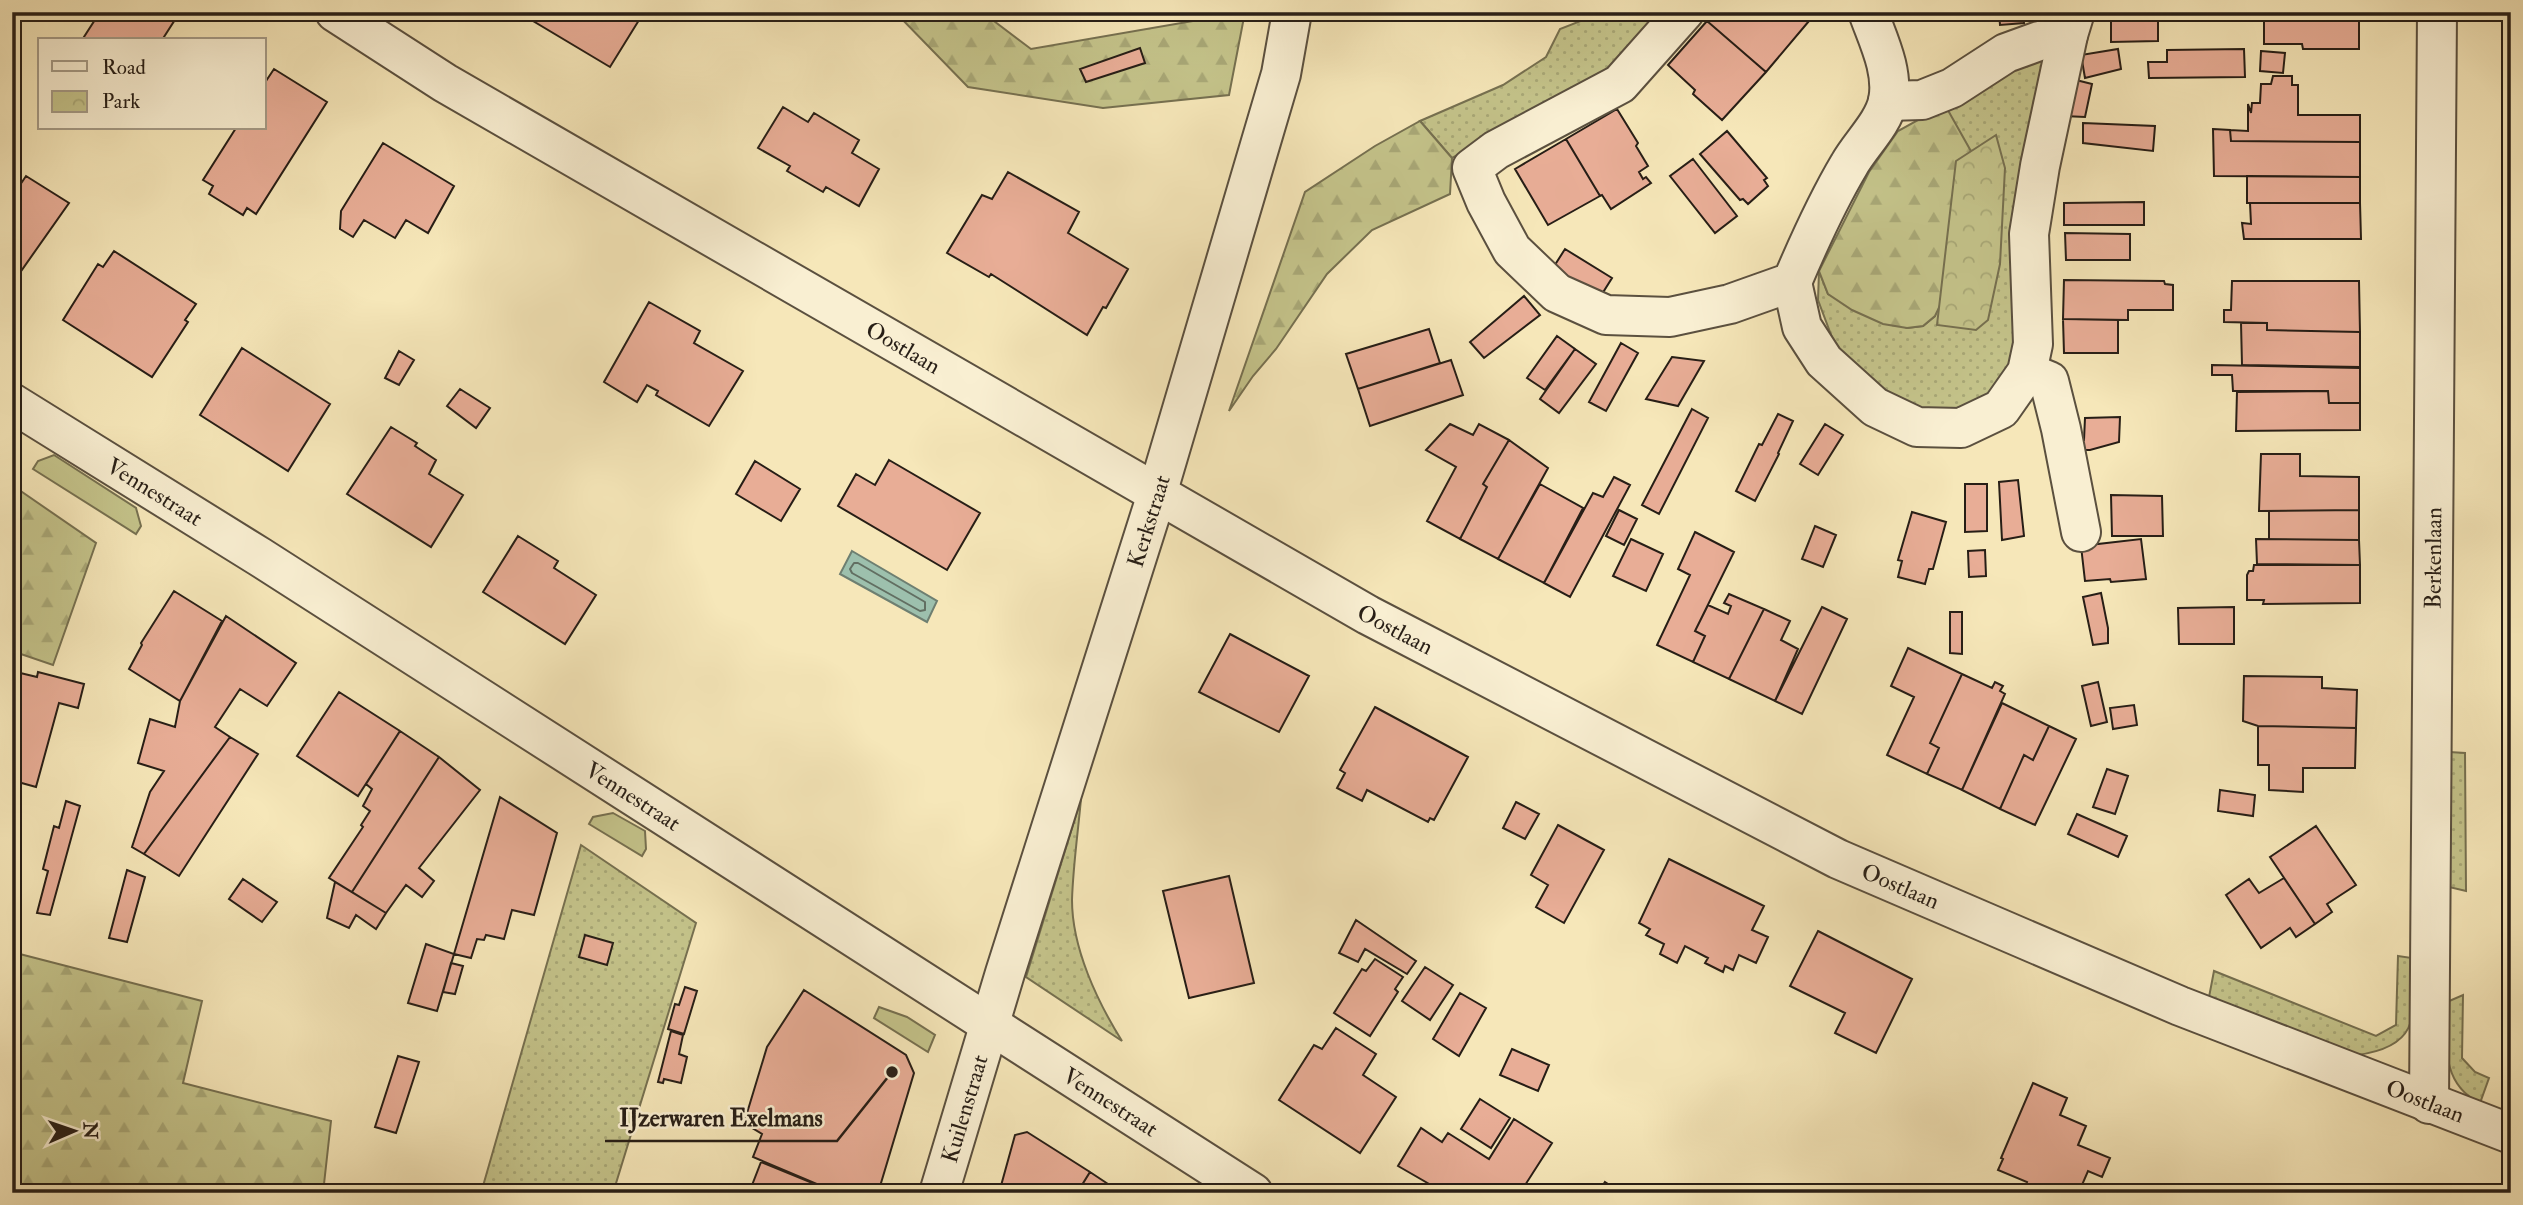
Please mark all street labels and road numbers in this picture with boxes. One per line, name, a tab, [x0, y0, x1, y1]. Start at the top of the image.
street label: Oostlaan	[860, 315, 946, 381]
street label: Vennestraat	[101, 451, 208, 533]
street label: Kerkstraat	[1121, 472, 1177, 571]
street label: Berkenlaan	[2419, 507, 2448, 609]
street label: Oostlaan	[1352, 598, 1438, 661]
street label: Vennestraat	[580, 755, 686, 838]
street label: Oostlaan	[1857, 857, 1944, 916]
street label: Kuilenstraat	[935, 1051, 995, 1166]
street label: Vennestraat	[1057, 1061, 1163, 1143]
street label: Oostlaan	[2382, 1073, 2469, 1130]

